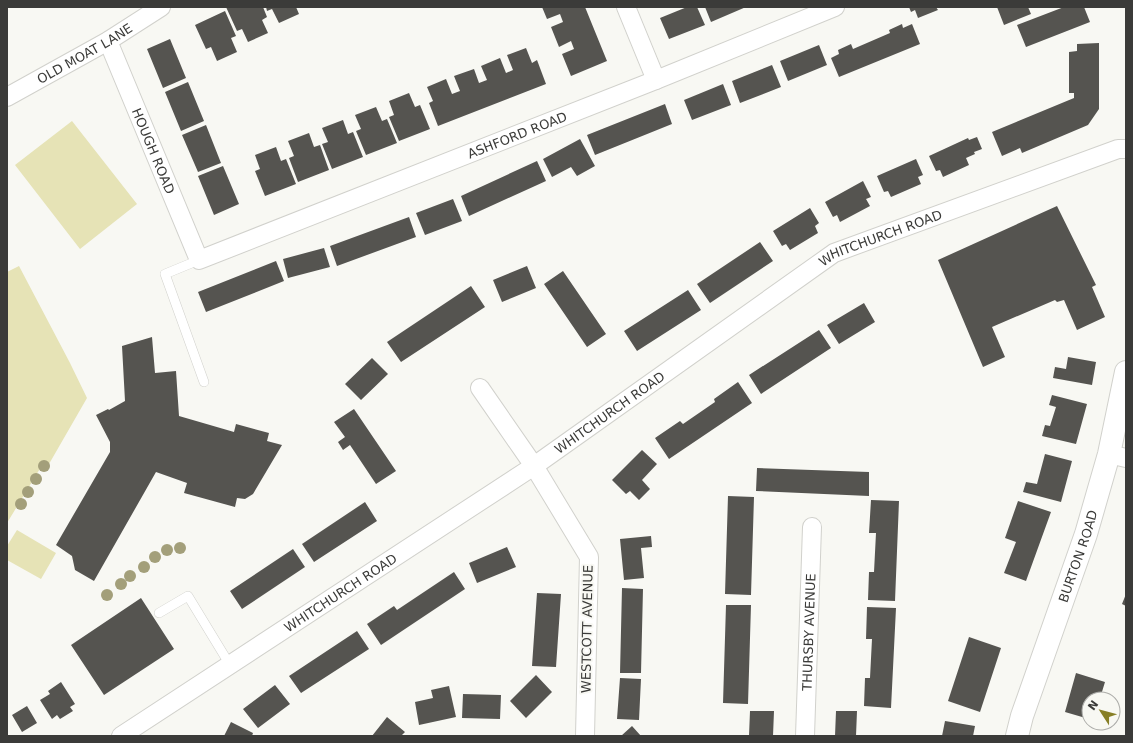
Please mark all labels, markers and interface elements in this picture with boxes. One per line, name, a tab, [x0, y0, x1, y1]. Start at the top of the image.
street label: OLD MOAT LANE	[34, 20, 135, 86]
street label: HOUGH ROAD	[129, 106, 178, 196]
street label: ASHFORD ROAD	[465, 108, 569, 161]
street label: WHITCHURCH ROAD	[816, 207, 944, 269]
street label: WHITCHURCH ROAD	[552, 368, 667, 457]
street label: BURTON ROAD	[1055, 508, 1100, 604]
street label: WHITCHURCH ROAD	[281, 550, 399, 635]
street label: WESTCOTT AVENUE	[578, 565, 596, 693]
street label: THURSBY AVENUE	[799, 573, 818, 692]
north arrow	[1081, 691, 1121, 731]
text: N	[1085, 698, 1101, 713]

